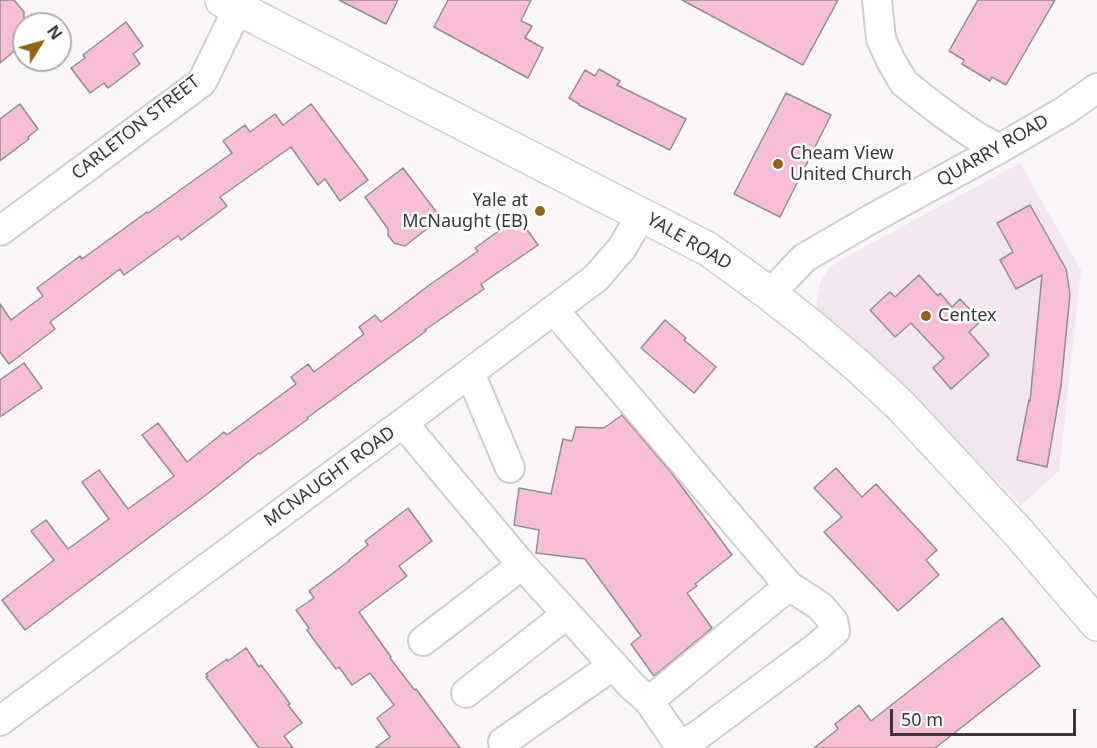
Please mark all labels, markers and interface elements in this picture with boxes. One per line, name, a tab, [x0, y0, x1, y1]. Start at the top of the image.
north arrow	[12, 12, 72, 72]
text: N	[42, 21, 67, 44]
street label: CARLETON STREET	[68, 71, 204, 185]
street label: QUARRY ROAD	[933, 110, 1053, 192]
place label: Cheam View United Church	[790, 143, 912, 186]
marker: Cheam View United Church	[771, 157, 785, 171]
place label: Yale at McNaught (EB)	[402, 190, 528, 232]
marker: Yale at McNaught (EB)	[533, 204, 547, 218]
street label: YALE ROAD	[643, 209, 735, 275]
place label: Centex	[938, 305, 996, 327]
marker: Centex	[919, 309, 933, 323]
street label: MCNAUGHT ROAD	[260, 422, 400, 532]
scale bar	[893, 697, 1079, 735]
text: 50 m	[901, 707, 943, 731]

